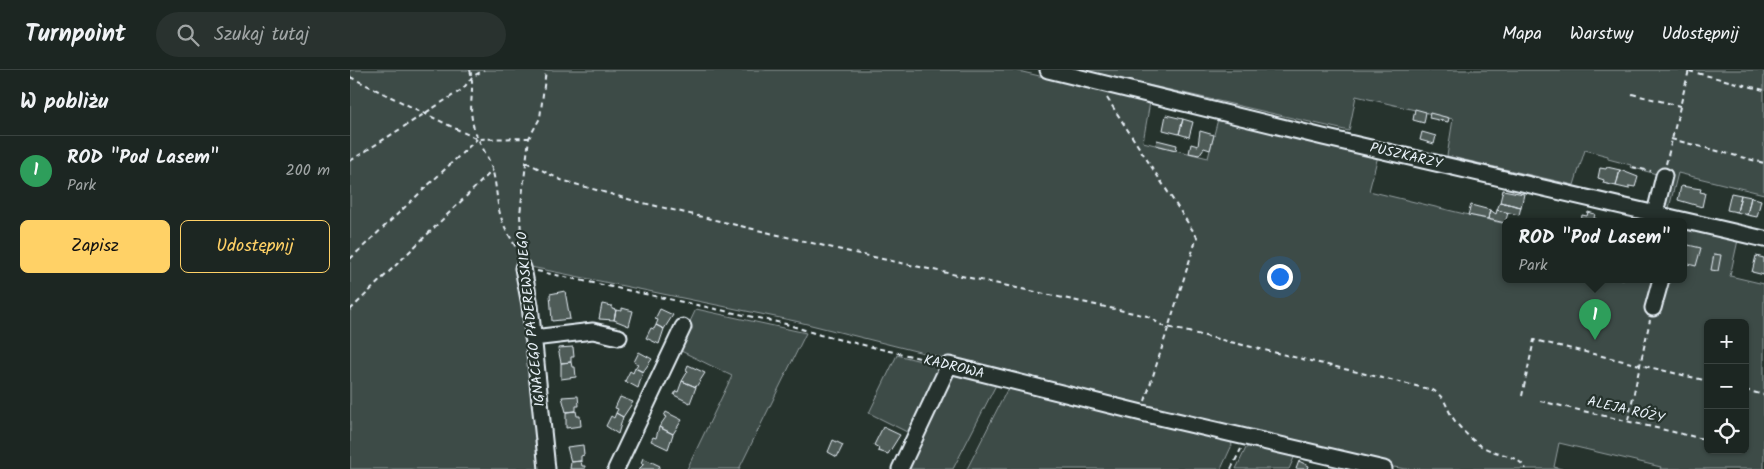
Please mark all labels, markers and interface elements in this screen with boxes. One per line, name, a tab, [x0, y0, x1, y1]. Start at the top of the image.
search box	[156, 12, 506, 57]
text: Turnpoint	[25, 15, 126, 54]
text: Szukaj tutaj	[214, 20, 309, 50]
text: Mapa	[1502, 20, 1542, 49]
text: Warstwy	[1570, 20, 1634, 49]
text: Udostępnij	[1662, 20, 1739, 49]
icon: search	[174, 21, 202, 49]
text: W pobliżu	[20, 86, 108, 119]
street label: PUSZKARZY	[1368, 137, 1445, 175]
text: ROD "Pod Lasem"	[67, 143, 219, 173]
text: 1	[34, 158, 38, 183]
text: 200 m	[286, 158, 330, 183]
text: Park	[67, 173, 96, 198]
popup	[1502, 218, 1687, 283]
button: Zapisz	[20, 220, 170, 273]
button: Udostępnij	[180, 220, 330, 273]
text: ROD "Pod Lasem"	[1519, 223, 1670, 253]
street label: IGNACEGO PADEREWSKIEGO	[511, 230, 551, 408]
text: Park	[1519, 253, 1548, 278]
your location	[1267, 264, 1293, 290]
pin: 1	[1579, 299, 1611, 340]
map controls	[1704, 319, 1749, 454]
button: +	[1704, 319, 1749, 364]
street label: KADROWA	[921, 349, 987, 385]
button: −	[1704, 364, 1749, 409]
street label: ALEJA RÓŻY	[1585, 390, 1668, 430]
button: locate	[1704, 409, 1749, 454]

